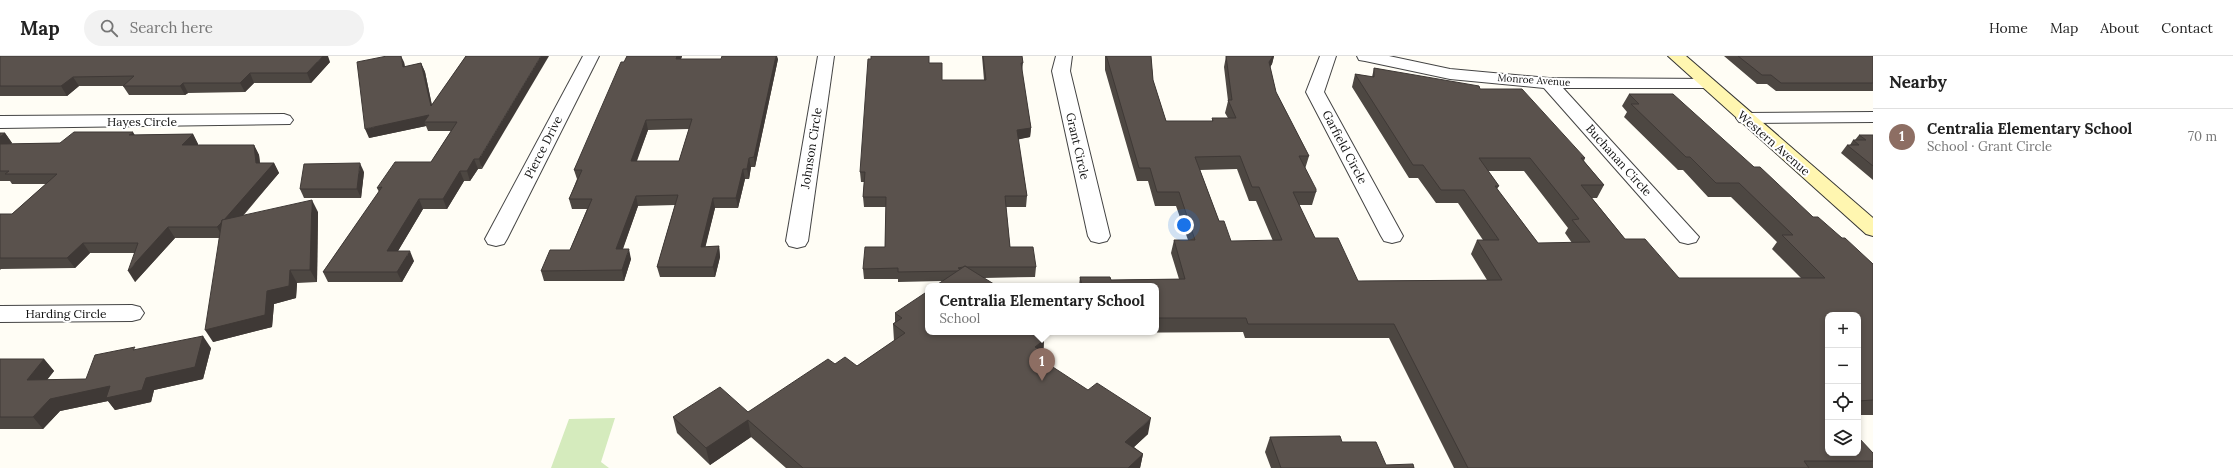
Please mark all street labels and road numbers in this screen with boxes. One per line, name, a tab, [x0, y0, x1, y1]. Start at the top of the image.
street label: Monroe Avenue	[1497, 71, 1572, 89]
street label: Johnson Circle	[797, 106, 825, 191]
street label: Western Avenue	[1735, 107, 1814, 179]
street label: Garfield Circle	[1319, 108, 1371, 187]
street label: Grant Circle	[1063, 111, 1093, 182]
street label: Pierce Drive	[521, 113, 565, 181]
street label: Hayes Circle	[107, 114, 177, 129]
street label: Buchanan Circle	[1583, 121, 1655, 199]
street label: Harding Circle	[25, 306, 107, 321]

